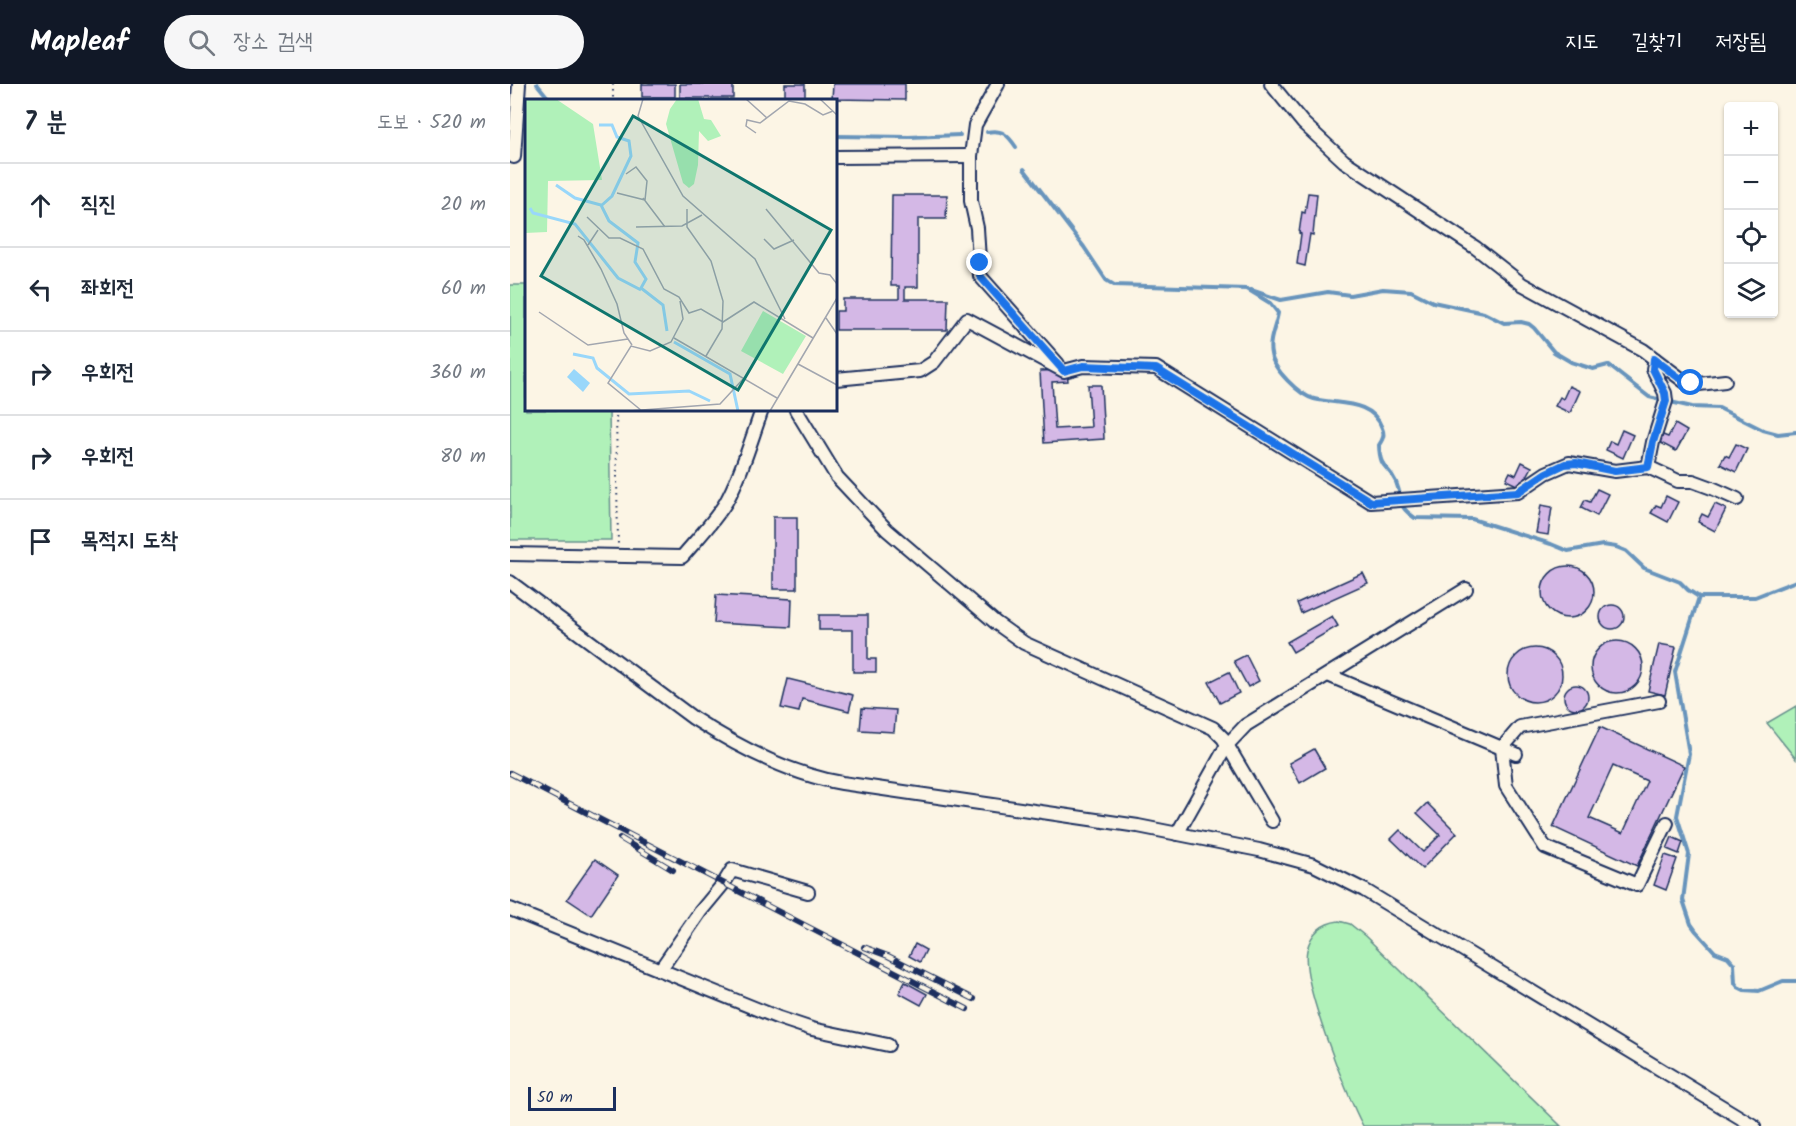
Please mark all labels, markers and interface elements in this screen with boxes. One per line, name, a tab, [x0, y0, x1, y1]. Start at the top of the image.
search box	[164, 15, 584, 69]
text: Mapleaf	[30, 20, 128, 65]
text: 장소 검색	[233, 25, 313, 60]
icon: search	[185, 26, 218, 59]
text: 지도	[1565, 26, 1599, 59]
text: 길찾기	[1632, 26, 1682, 59]
text: 저장됨	[1715, 26, 1766, 59]
inset map	[525, 99, 837, 411]
text: 7 분	[24, 102, 67, 144]
map controls	[1724, 102, 1778, 318]
button: +	[1724, 102, 1778, 156]
text: 도보 · 520 m	[377, 107, 486, 139]
button: −	[1724, 156, 1778, 210]
text: 직진	[81, 188, 116, 223]
icon: ahead	[24, 189, 57, 222]
text: 20 m	[440, 189, 486, 221]
button: locate	[1724, 210, 1778, 264]
route end	[966, 249, 992, 275]
button: layers	[1724, 264, 1778, 318]
text: 좌회전	[81, 272, 134, 307]
icon: left	[24, 273, 57, 306]
text: 60 m	[441, 273, 486, 305]
text: 우회전	[81, 356, 134, 391]
icon: right	[24, 357, 57, 390]
text: 360 m	[430, 357, 486, 389]
route start	[1677, 369, 1703, 395]
text: 우회전	[81, 440, 134, 475]
icon: right	[24, 441, 57, 474]
text: 80 m	[440, 441, 486, 473]
text: 목적지 도착	[81, 524, 178, 559]
icon: arrive	[24, 525, 57, 558]
scale bar	[528, 1084, 616, 1112]
text: 50 m	[537, 1085, 573, 1110]

